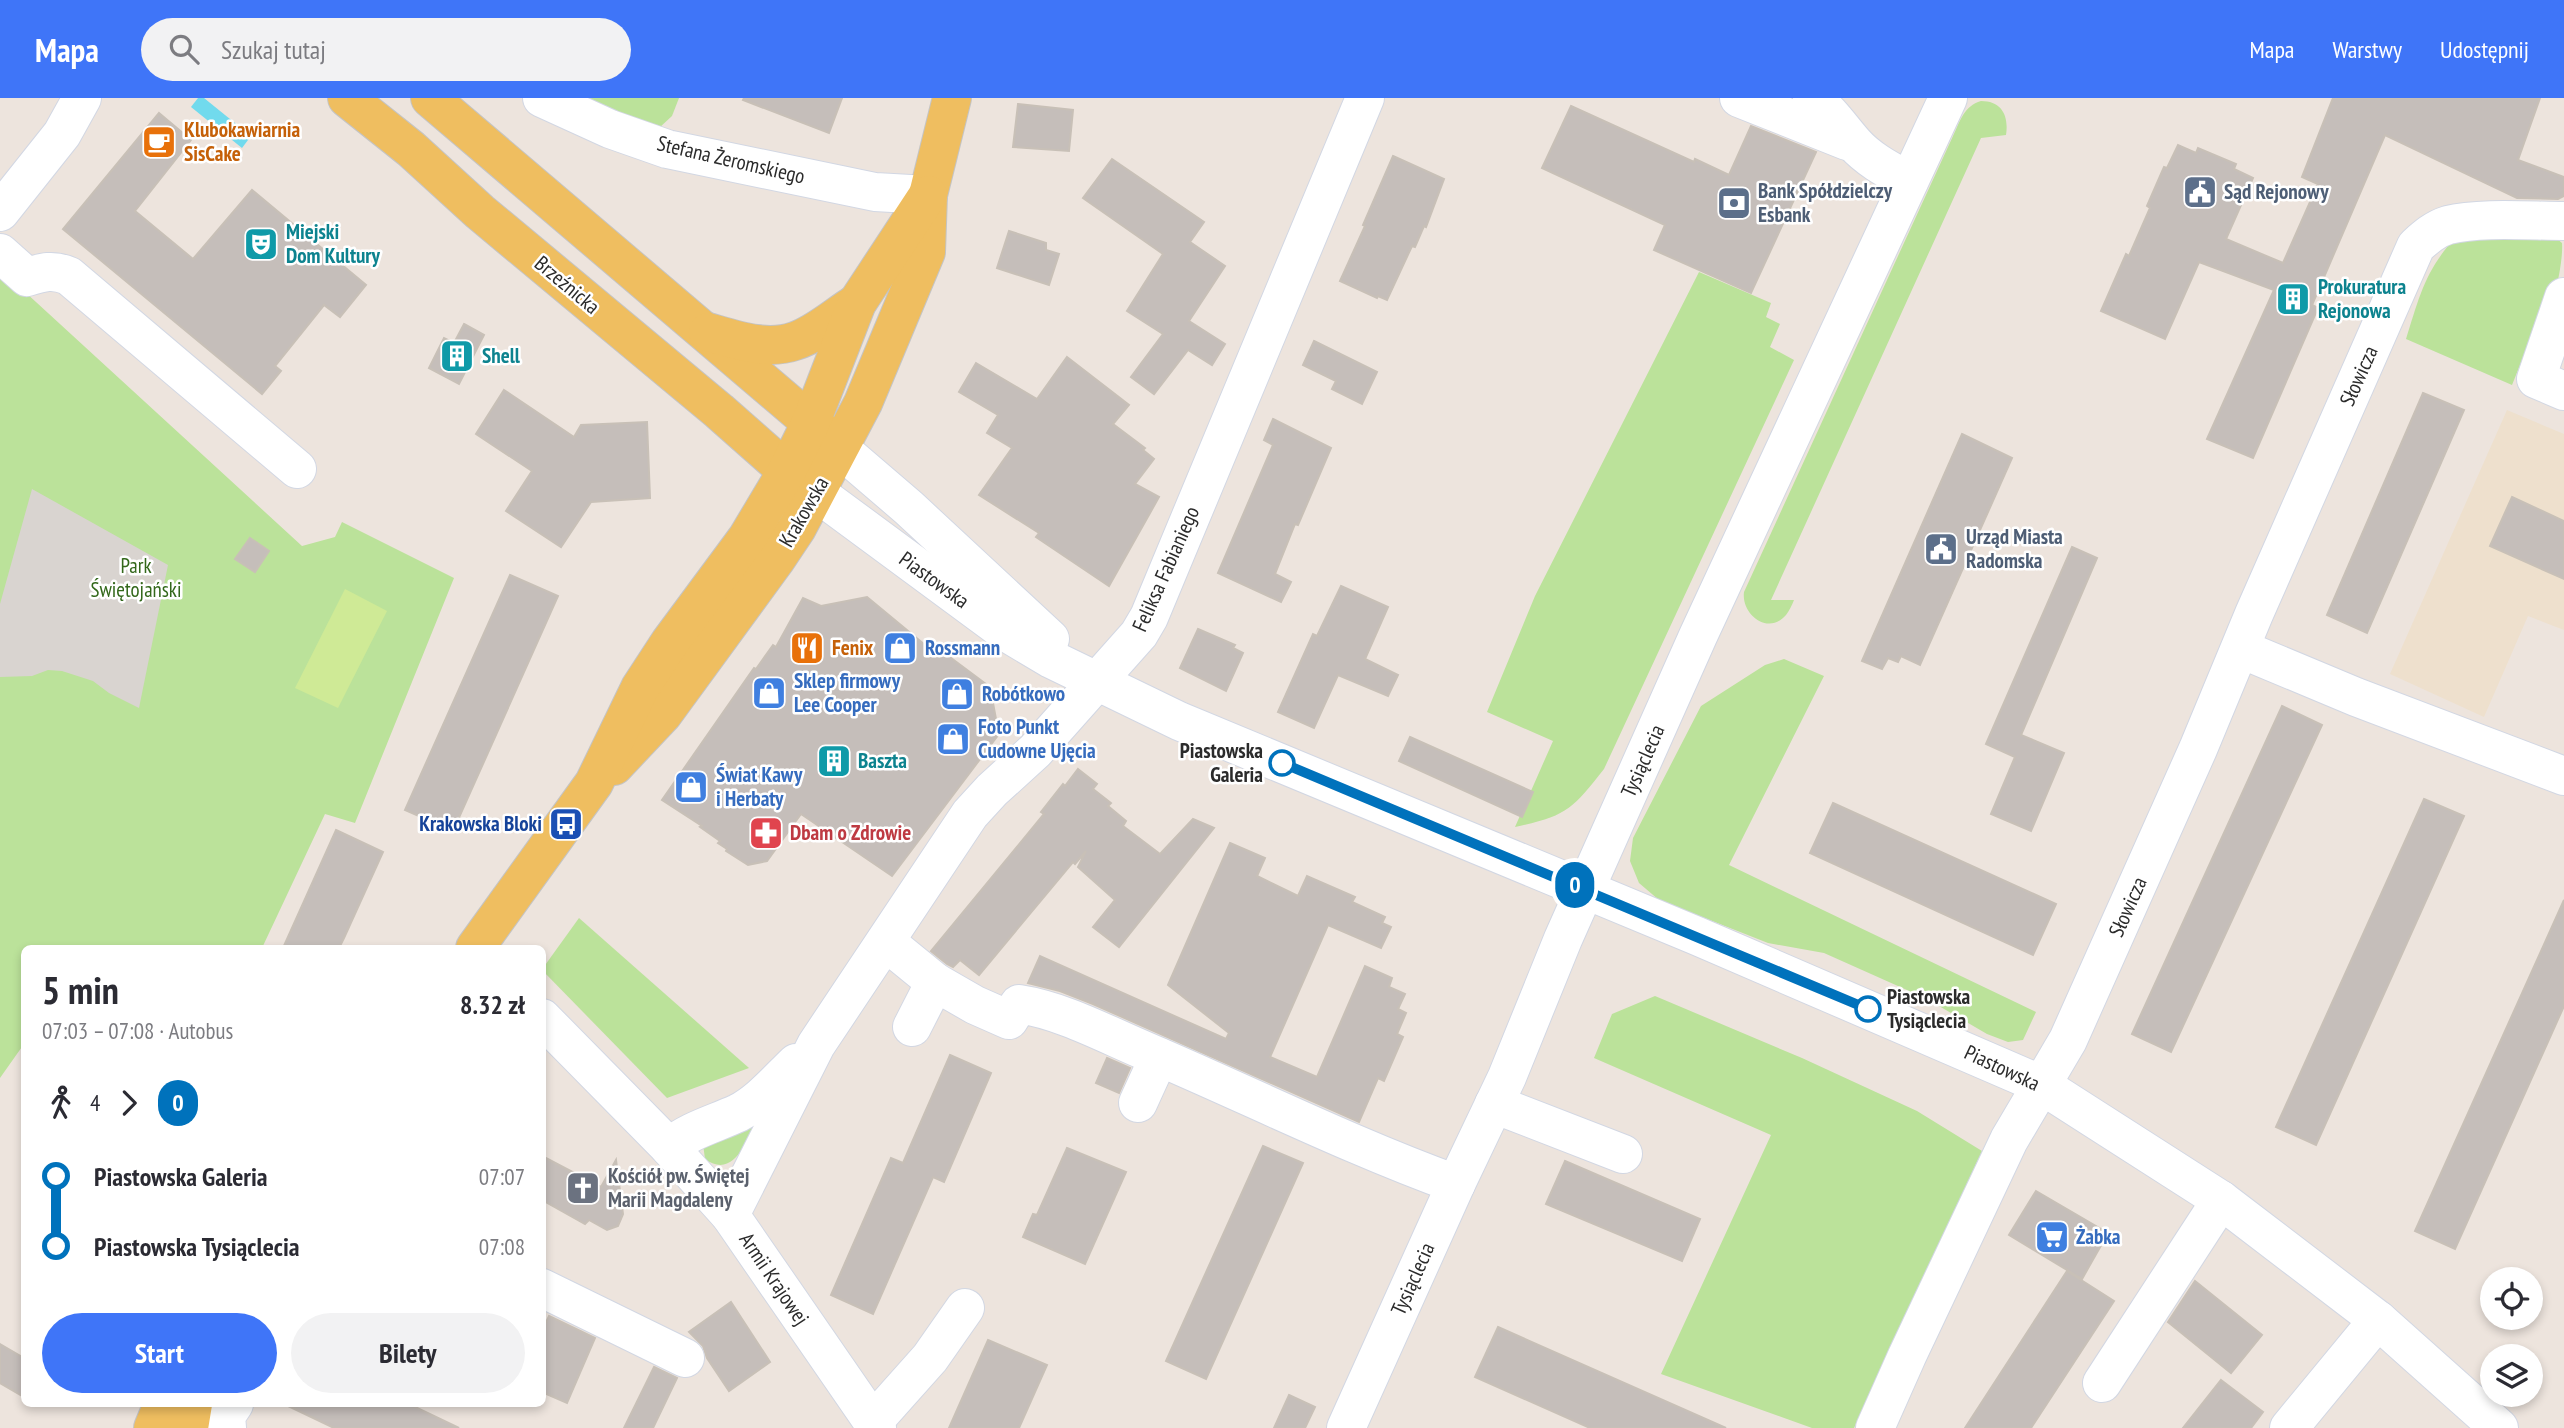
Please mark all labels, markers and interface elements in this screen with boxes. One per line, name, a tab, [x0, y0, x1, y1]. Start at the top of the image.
search box	[141, 18, 631, 81]
text: Mapa	[35, 28, 99, 71]
icon: search	[165, 30, 203, 68]
text: Szukaj tutaj	[221, 33, 326, 66]
text: Mapa	[2250, 34, 2294, 65]
text: Warstwy	[2332, 34, 2402, 65]
text: Udostępnij	[2440, 34, 2529, 65]
place label: Klubokawiarnia SisCake	[184, 116, 301, 167]
cafe icon: Klubokawiarnia SisCake	[140, 123, 178, 161]
street label: Stefana Żeromskiego	[655, 129, 808, 190]
public building icon: Sąd Rejonowy	[2181, 173, 2219, 211]
place label: Bank Spółdzielczy Esbank	[1758, 177, 1893, 228]
place label: Sąd Rejonowy	[2224, 178, 2329, 205]
bank icon: Bank Spółdzielczy Esbank	[1715, 184, 1753, 222]
place label: Miejski Dom Kultury	[286, 218, 381, 269]
theatre icon: Miejski Dom Kultury	[242, 225, 280, 263]
street label: Brzeźnicka	[529, 250, 605, 320]
place label: Prokuratura Rejonowa	[2318, 273, 2407, 324]
building icon: Prokuratura Rejonowa	[2274, 280, 2312, 318]
building icon: Shell	[438, 337, 476, 375]
place label: Shell	[482, 342, 521, 369]
street label: Słowicza	[2333, 342, 2384, 410]
street label: Krakowska	[773, 472, 834, 552]
street label: Feliksa Fabianiego	[1126, 502, 1205, 636]
place label: Urząd Miasta Radomska	[1966, 523, 2063, 574]
public building icon: Urząd Miasta Radomska	[1922, 530, 1960, 568]
street label: Piastowska	[894, 545, 975, 614]
park label: Park Świętojański	[90, 552, 182, 603]
restaurant icon: Fenix	[788, 629, 826, 667]
shop icon: Rossmann	[881, 629, 919, 667]
place label: Fenix	[832, 634, 874, 661]
place label: Rossmann	[925, 634, 1000, 661]
place label: Sklep firmowy Lee Cooper	[794, 667, 901, 718]
shop icon: Sklep firmowy Lee Cooper	[750, 674, 788, 712]
shop icon: Robótkowo	[938, 675, 976, 713]
place label: Robótkowo	[982, 680, 1065, 707]
place label: Foto Punkt Cudowne Ujęcia	[978, 713, 1096, 764]
shop icon: Foto Punkt Cudowne Ujęcia	[934, 720, 972, 758]
street label: Tysiąclecia	[1615, 720, 1670, 801]
place label: Piastowska Galeria	[1180, 737, 1263, 788]
building icon: Baszta	[815, 742, 853, 780]
place label: Baszta	[858, 747, 907, 774]
marker: Piastowska Galeria	[1269, 750, 1295, 776]
place label: Świat Kawy i Herbaty	[716, 761, 803, 812]
shop icon: Świat Kawy i Herbaty	[672, 768, 710, 806]
bus stop icon: Krakowska Bloki	[547, 805, 585, 843]
place label: Krakowska Bloki	[419, 810, 542, 837]
pharmacy icon: Dbam o Zdrowie	[747, 814, 785, 852]
place label: Dbam o Zdrowie	[790, 819, 911, 846]
line badge: 0	[1552, 862, 1598, 908]
text: 0	[1569, 869, 1581, 900]
street label: Słowicza	[2102, 873, 2153, 941]
text: 5 min	[42, 965, 119, 1014]
place label: Piastowska Tysiąclecia	[1887, 983, 1971, 1034]
text: 8.32 zł	[460, 988, 525, 1021]
marker: Piastowska Tysiąclecia	[1855, 996, 1881, 1022]
text: 07:03 – 07:08 · Autobus	[42, 1016, 233, 1045]
street label: Piastowska	[1960, 1038, 2044, 1097]
icon: walk	[42, 1084, 80, 1122]
icon: forward	[110, 1084, 148, 1122]
text: 0	[172, 1087, 184, 1118]
text: 4	[90, 1088, 100, 1117]
text: Piastowska Galeria	[94, 1160, 268, 1193]
text: 07:07	[479, 1162, 525, 1191]
place label: Kościół pw. Świętej Marii Magdaleny	[608, 1162, 750, 1213]
church icon: Kościół pw. Świętej Marii Magdaleny	[564, 1169, 602, 1207]
supermarket icon: Żabka	[2033, 1218, 2071, 1256]
place label: Żabka	[2076, 1223, 2121, 1250]
street label: Armii Krajowej	[734, 1227, 815, 1330]
text: Piastowska Tysiąclecia	[94, 1230, 300, 1263]
text: 07:08	[479, 1232, 525, 1261]
street label: Tysiąclecia	[1385, 1238, 1440, 1319]
map controls	[2480, 1267, 2543, 1407]
button: locate	[2480, 1267, 2543, 1330]
button: Start	[42, 1313, 277, 1393]
button: Bilety	[291, 1313, 525, 1393]
button: layers	[2480, 1344, 2543, 1407]

